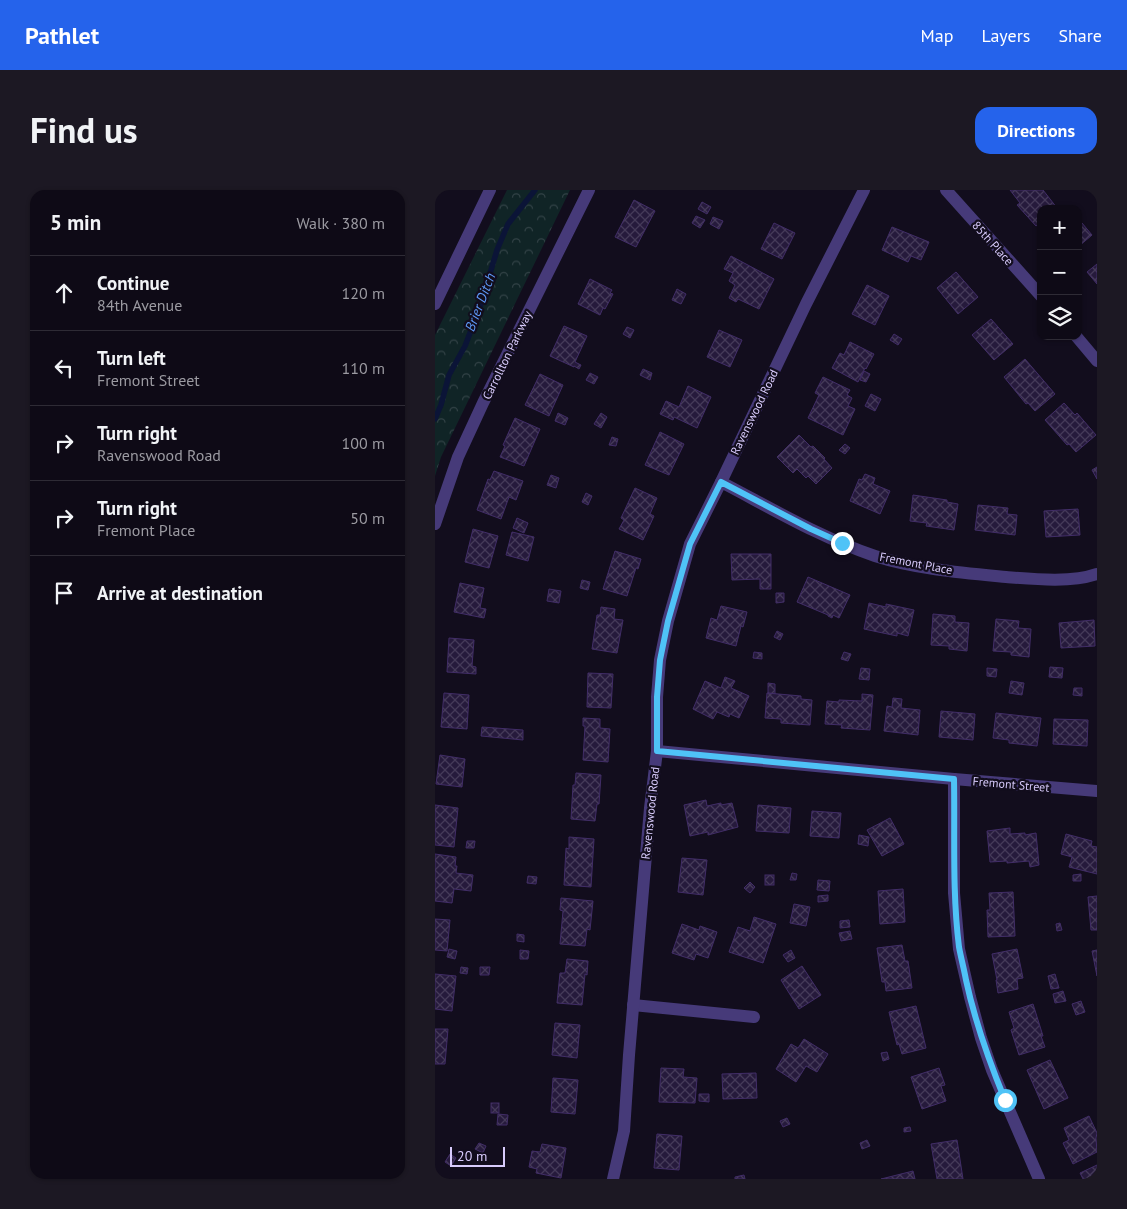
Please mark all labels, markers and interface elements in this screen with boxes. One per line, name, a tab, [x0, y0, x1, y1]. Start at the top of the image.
text: Pathlet	[25, 20, 99, 51]
text: Map	[921, 24, 953, 47]
text: Layers	[981, 24, 1030, 47]
text: Share	[1058, 24, 1102, 47]
text: Find us	[30, 107, 138, 153]
button: Directions	[975, 107, 1097, 154]
map controls	[1037, 205, 1082, 340]
button: +	[1037, 205, 1082, 250]
text: 5 min	[50, 209, 101, 236]
text: Walk · 380 m	[296, 213, 385, 233]
street label: 85th Place	[969, 218, 1017, 268]
button: −	[1037, 250, 1082, 295]
water label: Brier Ditch	[461, 270, 499, 334]
text: Continue	[97, 271, 169, 295]
icon: ahead	[50, 279, 78, 307]
text: 120 m	[342, 283, 385, 303]
text: 84th Avenue	[97, 295, 182, 315]
button: layers	[1037, 295, 1082, 340]
street label: Carrollton Parkway	[479, 308, 535, 402]
text: Turn left	[97, 346, 166, 370]
icon: left	[50, 354, 78, 382]
text: 110 m	[342, 358, 385, 378]
street label: Ravenswood Road	[727, 367, 781, 457]
text: Fremont Street	[97, 370, 200, 390]
text: Turn right	[97, 421, 177, 445]
icon: right	[50, 429, 78, 457]
text: 100 m	[342, 433, 385, 453]
text: Ravenswood Road	[97, 445, 221, 465]
text: Turn right	[97, 496, 177, 520]
icon: right	[50, 504, 78, 532]
text: 50 m	[350, 508, 385, 528]
text: Fremont Place	[97, 520, 195, 540]
route end	[831, 532, 854, 555]
street label: Fremont Place	[878, 549, 954, 577]
icon: arrive	[50, 579, 78, 607]
text: Arrive at destination	[97, 581, 263, 605]
street label: Ravenswood Road	[638, 766, 662, 860]
street label: Fremont Street	[972, 773, 1050, 795]
route start	[994, 1089, 1017, 1112]
scale bar	[450, 1144, 505, 1167]
text: 20 m	[457, 1147, 487, 1165]

